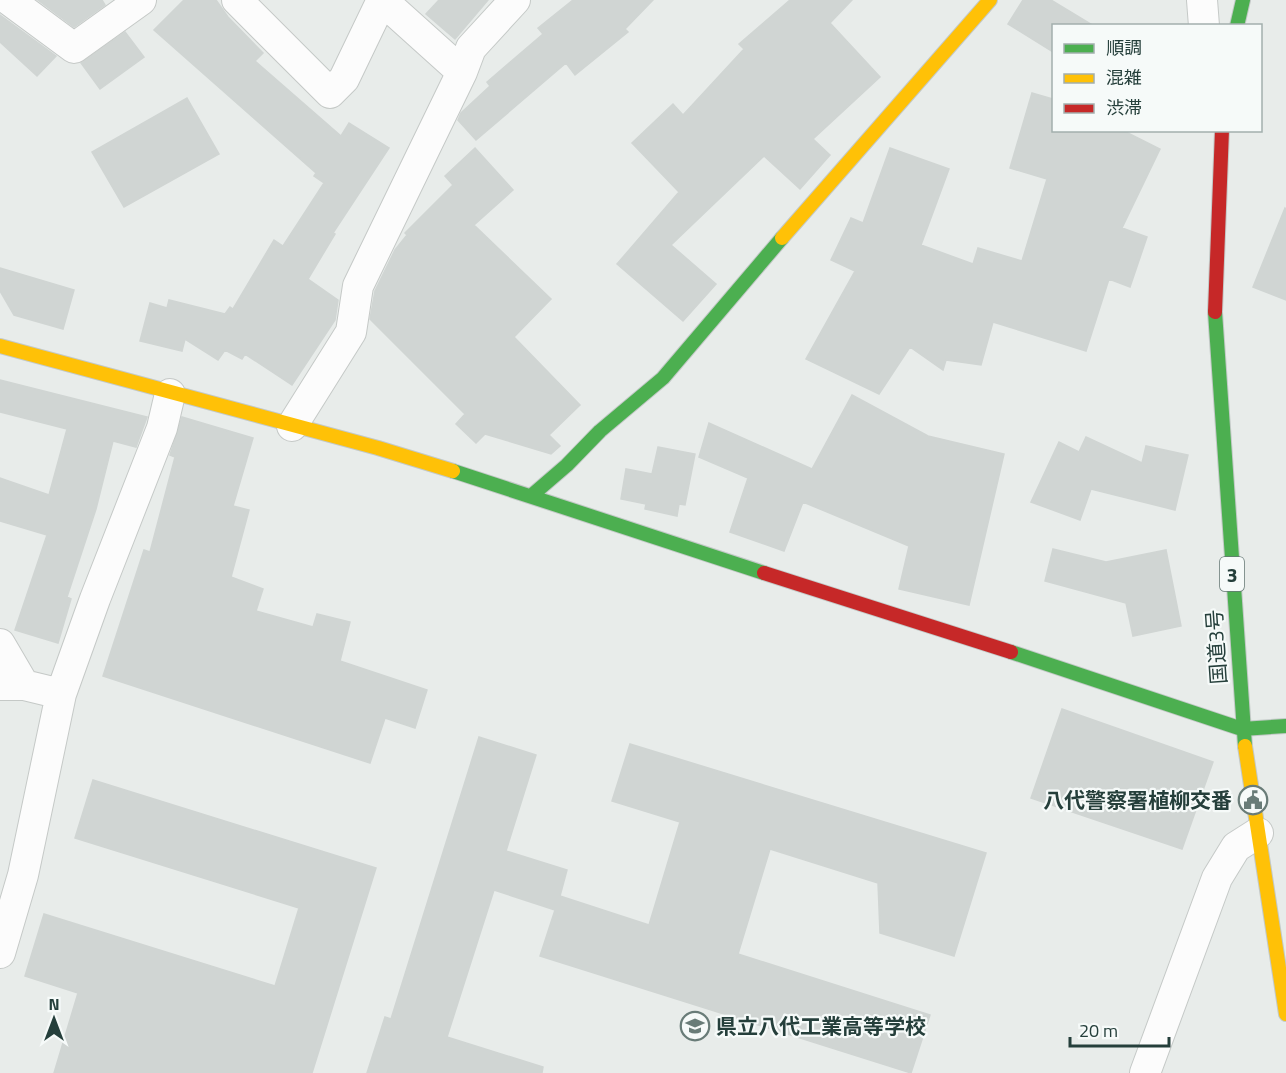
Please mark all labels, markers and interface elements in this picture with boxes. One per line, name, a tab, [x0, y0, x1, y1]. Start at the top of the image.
legend	[1052, 24, 1262, 132]
text: 順調	[1106, 34, 1142, 61]
text: 混雑	[1106, 64, 1142, 91]
text: 渋滞	[1106, 94, 1142, 121]
road number: 3	[1220, 557, 1244, 591]
street label: 国道3号	[1197, 609, 1235, 685]
place label: 八代警察署植柳交番	[1043, 784, 1232, 816]
public building icon: 八代警察署植柳交番	[1237, 784, 1269, 816]
north arrow	[24, 989, 84, 1049]
text: N	[48, 992, 60, 1016]
school or university icon: 県立八代工業高等学校	[679, 1010, 711, 1042]
place label: 県立八代工業高等学校	[716, 1010, 926, 1042]
scale bar	[1070, 1010, 1169, 1048]
text: 20 m	[1079, 1017, 1118, 1044]

